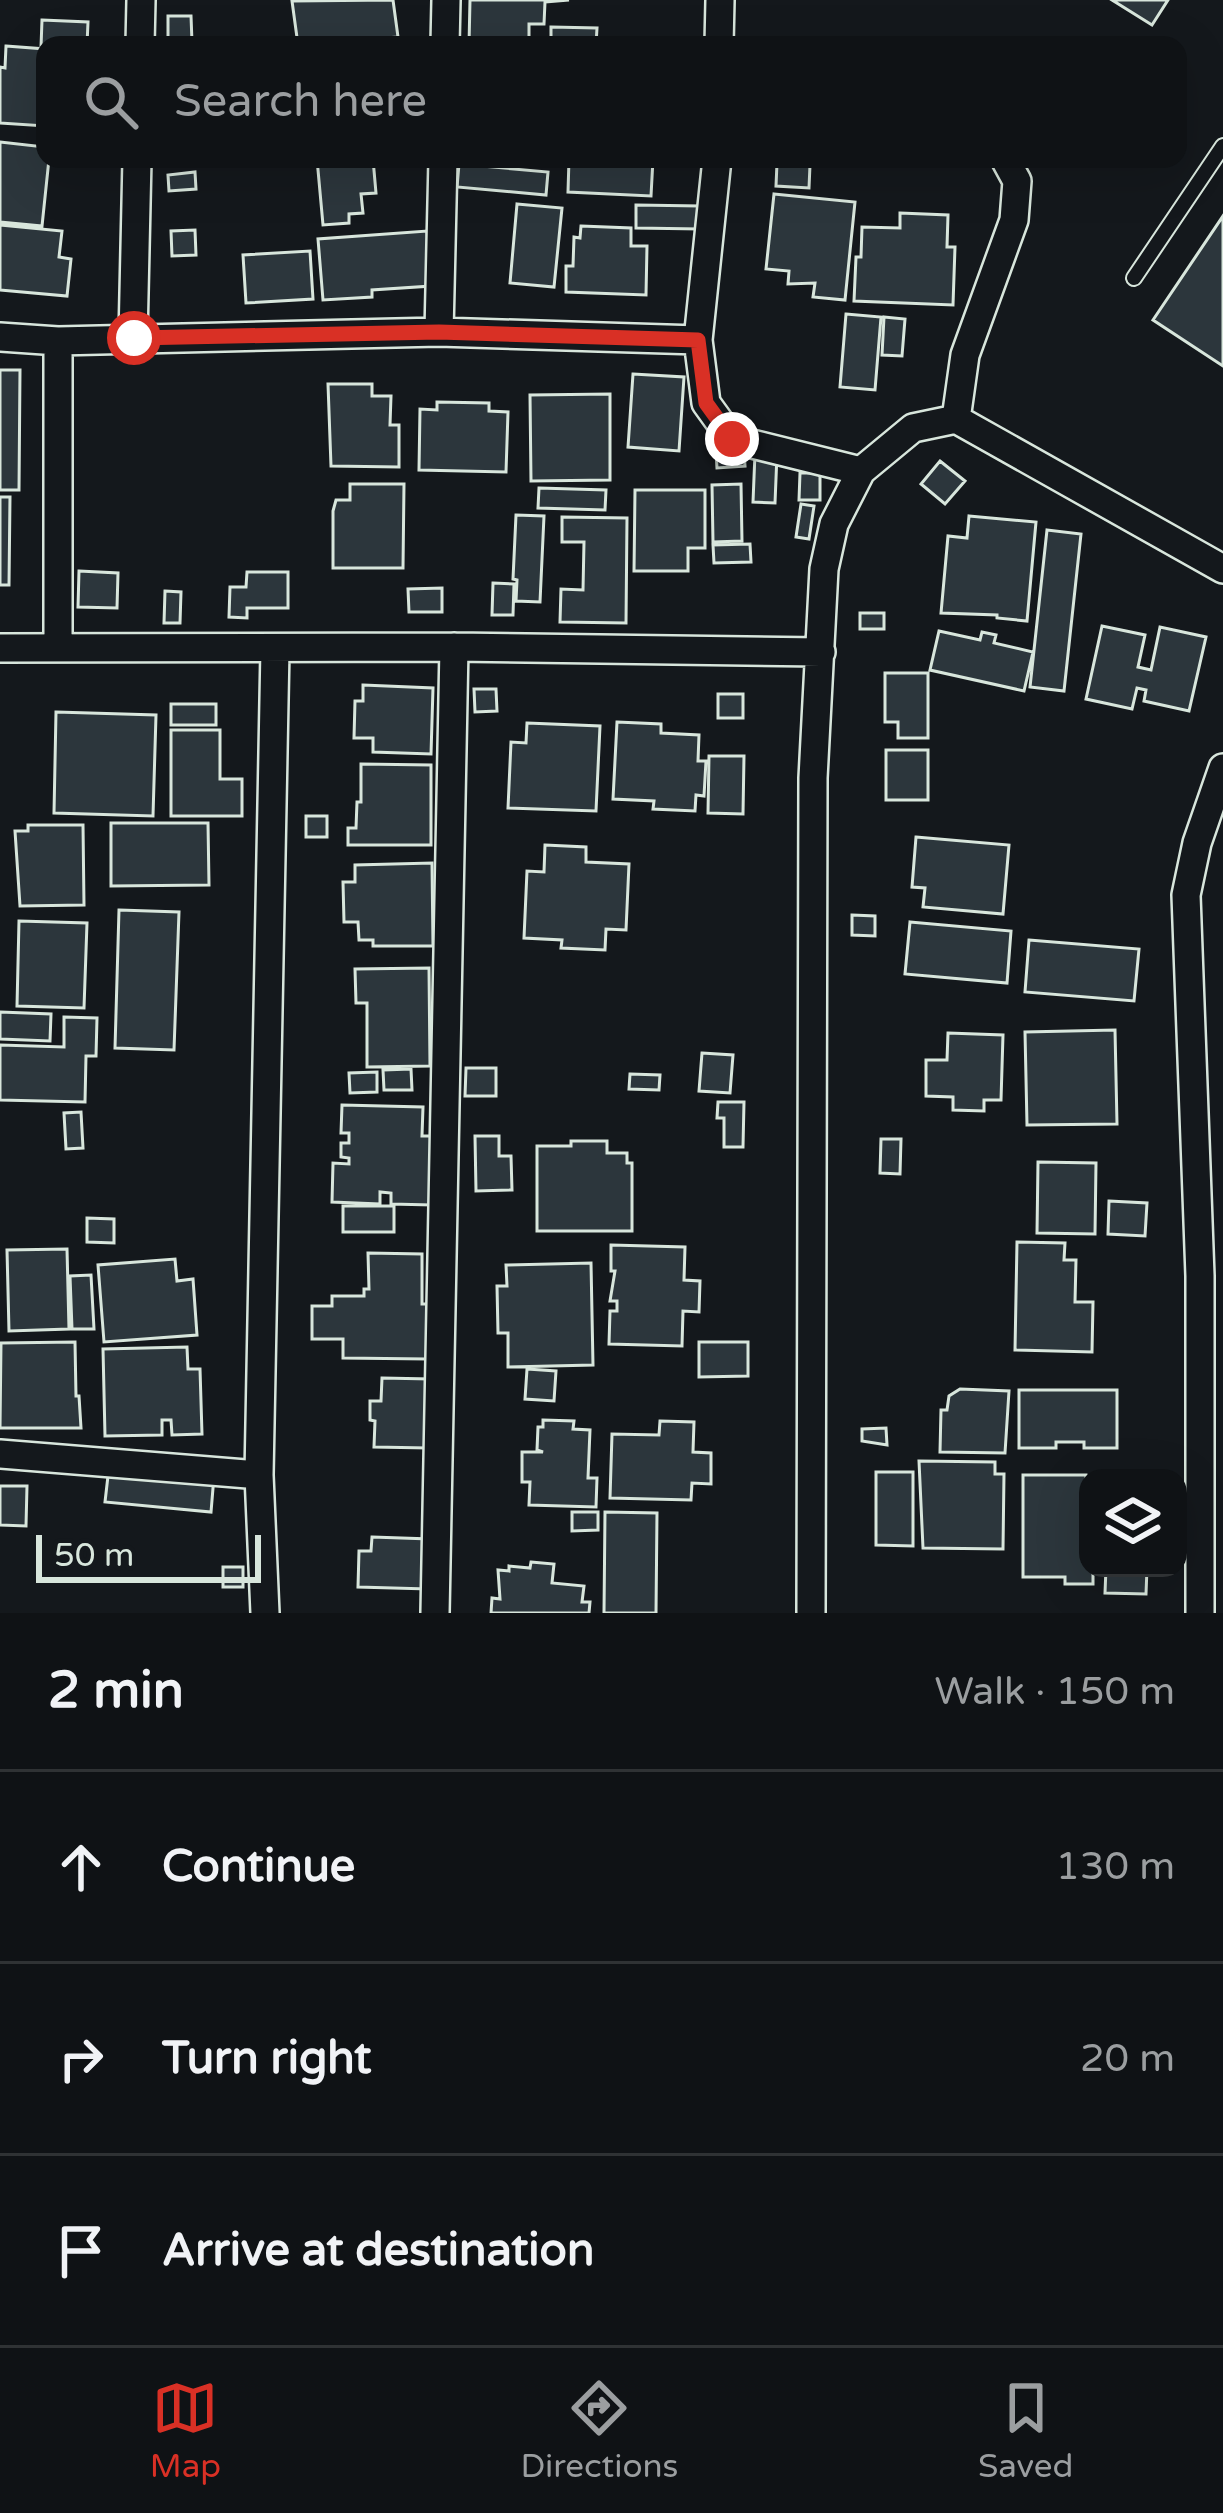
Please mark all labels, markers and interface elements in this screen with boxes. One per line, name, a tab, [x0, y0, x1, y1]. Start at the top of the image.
search box	[36, 36, 1187, 168]
icon: search	[78, 69, 144, 135]
text: Search here	[174, 75, 427, 129]
route start	[107, 311, 161, 365]
route end	[705, 412, 759, 466]
map controls	[1079, 1469, 1187, 1577]
button: layers	[1079, 1469, 1187, 1577]
scale bar	[36, 1529, 261, 1582]
text: 50 m	[54, 1536, 134, 1575]
text: 2 min	[48, 1660, 184, 1722]
text: Walk · 150 m	[934, 1668, 1175, 1715]
icon: ahead	[48, 1834, 114, 1900]
text: Continue	[162, 1840, 355, 1894]
text: 130 m	[1056, 1843, 1175, 1890]
icon: right	[48, 2026, 114, 2092]
text: Turn right	[162, 2032, 371, 2086]
text: 20 m	[1080, 2035, 1175, 2082]
icon: arrive	[48, 2218, 114, 2284]
text: Arrive at destination	[162, 2224, 594, 2278]
tab: Map	[150, 2375, 221, 2486]
tab: Directions	[521, 2375, 678, 2486]
tab: Saved	[978, 2375, 1073, 2486]

